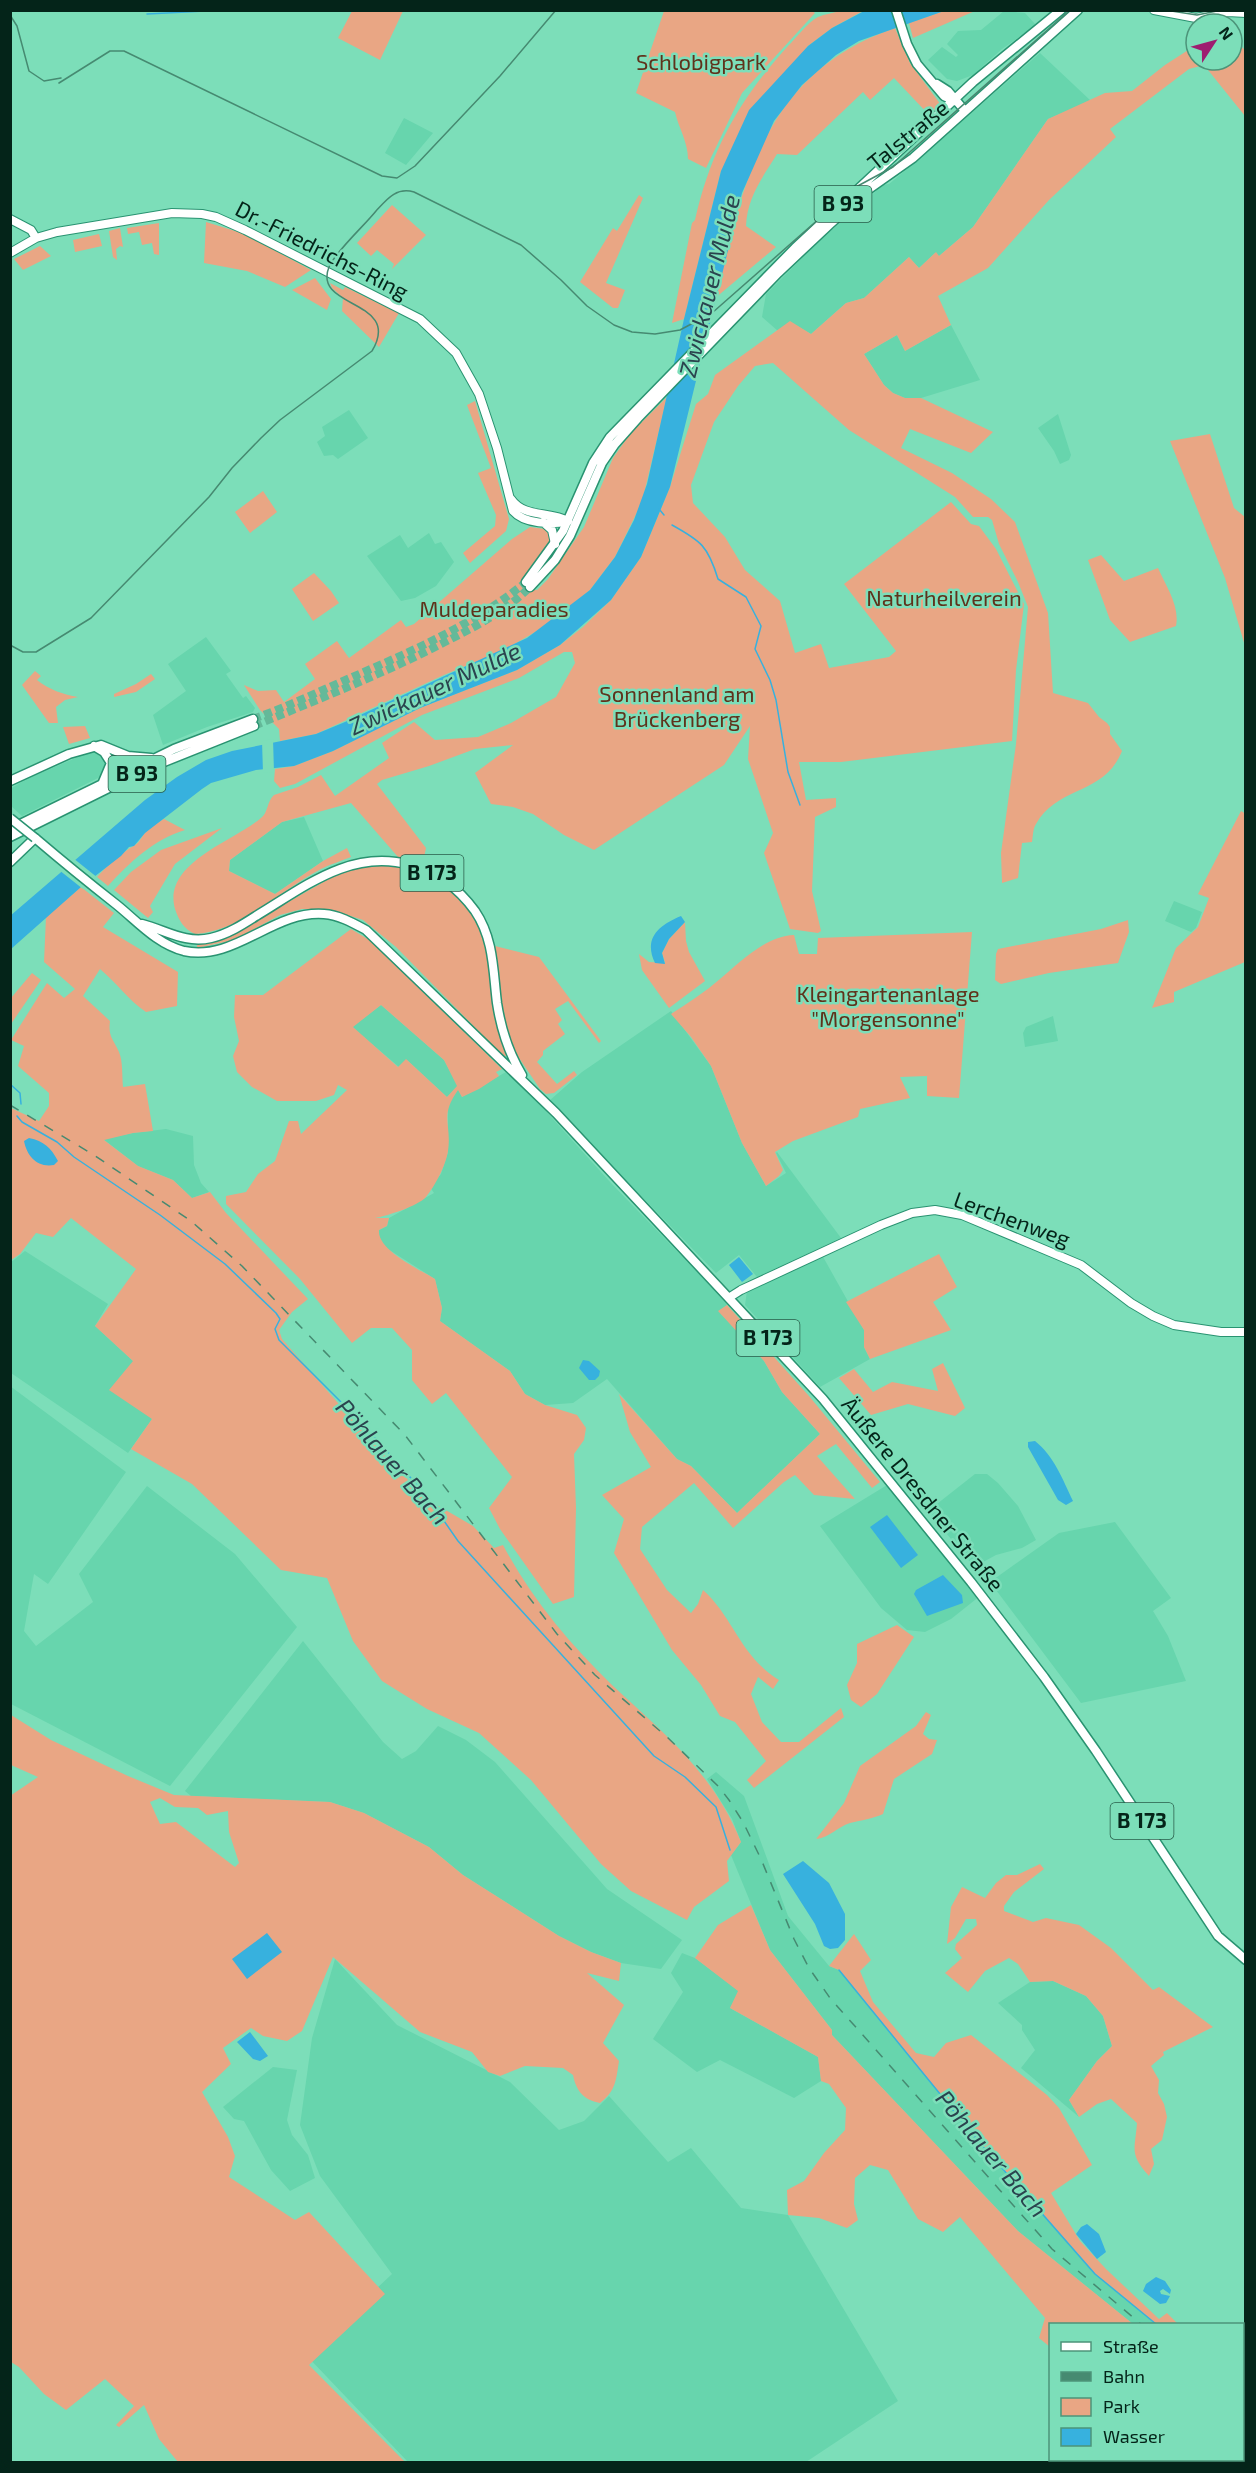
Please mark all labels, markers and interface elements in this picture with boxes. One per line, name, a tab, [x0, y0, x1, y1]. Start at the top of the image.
north arrow	[1184, 12, 1244, 72]
text: N	[1215, 23, 1238, 43]
park label: Schlobigpark	[636, 48, 766, 74]
street label: Talstraße	[862, 94, 953, 175]
road number: B 93	[814, 186, 872, 222]
water label: Zwickauer Mulde	[672, 191, 745, 380]
street label: Dr.-Friedrichs-Ring	[232, 194, 413, 304]
park label: Naturheilverein	[866, 584, 1022, 610]
park label: Muldeparadies	[419, 595, 569, 621]
water label: Zwickauer Mulde	[344, 635, 525, 740]
park label: Sonnenland am Brückenberg	[599, 680, 755, 731]
road number: B 93	[108, 756, 166, 792]
road number: B 173	[400, 855, 464, 891]
park label: Kleingartenanlage "Morgensonne"	[796, 980, 980, 1031]
street label: Lerchenweg	[951, 1185, 1074, 1251]
road number: B 173	[736, 1320, 800, 1356]
street label: Äußere Dresdner Straße	[837, 1391, 1010, 1596]
water label: Pöhlauer Bach	[331, 1392, 456, 1530]
road number: B 173	[1110, 1803, 1174, 1839]
water label: Pöhlauer Bach	[930, 2083, 1054, 2223]
legend	[1049, 2323, 1244, 2461]
text: Straße	[1103, 2335, 1159, 2357]
text: Bahn	[1103, 2365, 1145, 2387]
text: Park	[1103, 2395, 1140, 2417]
text: Wasser	[1103, 2425, 1165, 2447]

